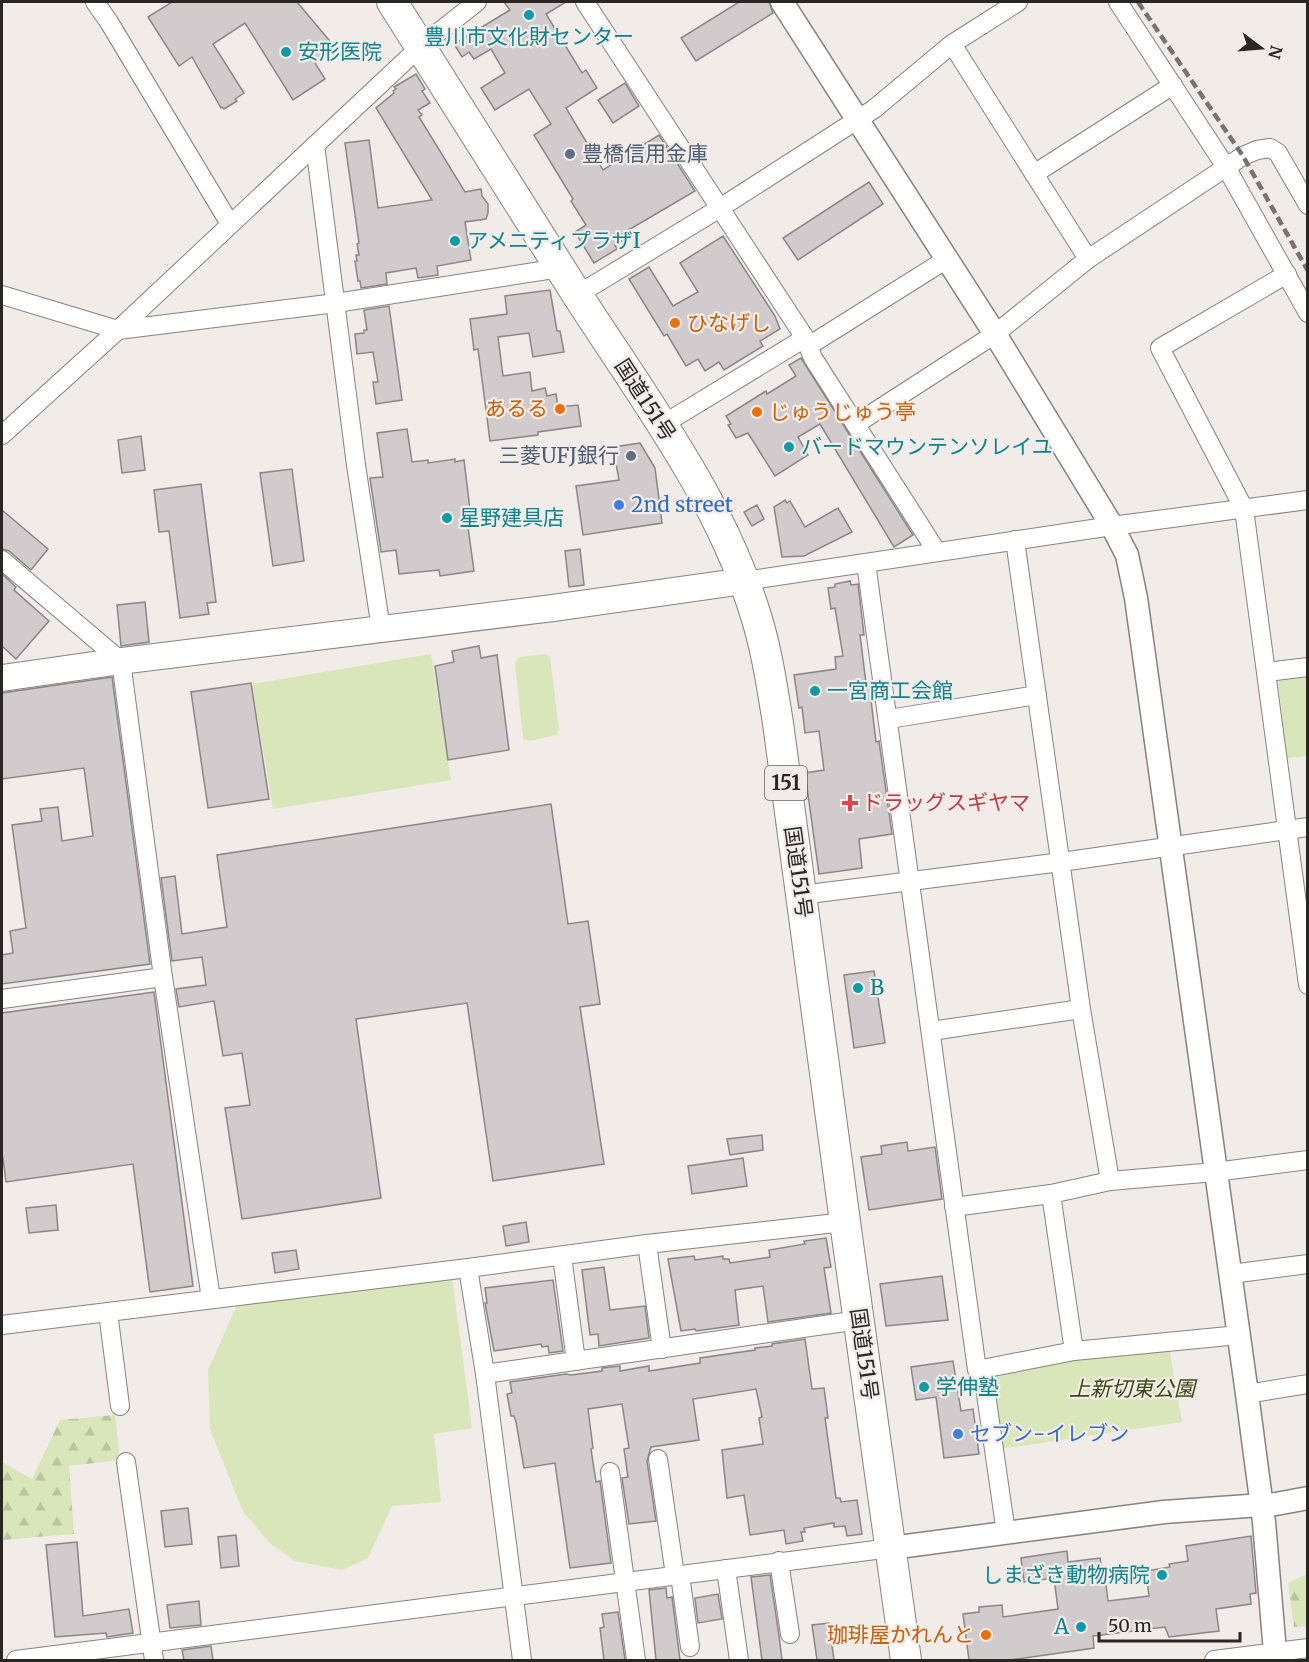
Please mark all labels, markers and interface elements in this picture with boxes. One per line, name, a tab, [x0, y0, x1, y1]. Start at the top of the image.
marker: 豊川市文化財センター	[522, 8, 536, 22]
north arrow	[1231, 18, 1291, 78]
place label: 豊川市文化財センター	[424, 23, 634, 50]
place label: 安形医院	[298, 38, 382, 65]
text: N	[1264, 43, 1287, 61]
marker: 安形医院	[279, 45, 293, 59]
place label: 豊橋信用金庫	[582, 140, 708, 167]
marker: 豊橋信用金庫	[563, 147, 577, 161]
place label: アメニティプラザI	[467, 227, 641, 254]
marker: アメニティプラザI	[448, 234, 462, 248]
place label: ひなげし	[687, 309, 771, 336]
marker: ひなげし	[668, 316, 682, 330]
street label: 国道151号	[609, 354, 682, 446]
place label: あるる	[485, 395, 548, 422]
place label: じゅうじゅう亭	[769, 398, 916, 425]
marker: あるる	[553, 402, 567, 416]
marker: じゅうじゅう亭	[750, 405, 764, 419]
place label: バードマウンテンソレイユ	[801, 433, 1053, 460]
marker: バードマウンテンソレイユ	[782, 440, 796, 454]
place label: 三菱UFJ銀行	[499, 442, 619, 469]
marker: 三菱UFJ銀行	[624, 449, 638, 463]
place label: 2nd street	[631, 491, 733, 518]
marker: 2nd street	[612, 498, 626, 512]
place label: 星野建具店	[459, 504, 564, 531]
marker: 星野建具店	[440, 511, 454, 525]
place label: 一宮商工会館	[827, 677, 953, 704]
marker: 一宮商工会館	[808, 684, 822, 698]
road number: 151	[765, 766, 807, 800]
place label: ドラッグスギヤマ	[862, 789, 1030, 816]
marker: ドラッグスギヤマ	[843, 796, 857, 810]
street label: 国道151号	[779, 824, 818, 920]
place label: B	[870, 974, 884, 1001]
marker: B	[851, 981, 865, 995]
street label: 国道151号	[845, 1306, 884, 1402]
place label: 学伸塾	[936, 1373, 999, 1400]
park label: 上新切東公園	[1069, 1375, 1198, 1402]
marker: 学伸塾	[917, 1380, 931, 1394]
place label: セブン-イレブン	[970, 1420, 1129, 1447]
marker: セブン-イレブン	[951, 1427, 965, 1441]
place label: しまざき動物病院	[982, 1561, 1150, 1588]
marker: しまざき動物病院	[1155, 1568, 1169, 1582]
scale bar	[1099, 1605, 1240, 1643]
place label: A	[1053, 1613, 1069, 1640]
text: 50 m	[1108, 1614, 1152, 1637]
marker: A	[1074, 1620, 1088, 1634]
place label: 珈琲屋かれんと	[827, 1621, 974, 1648]
marker: 珈琲屋かれんと	[979, 1628, 993, 1642]

